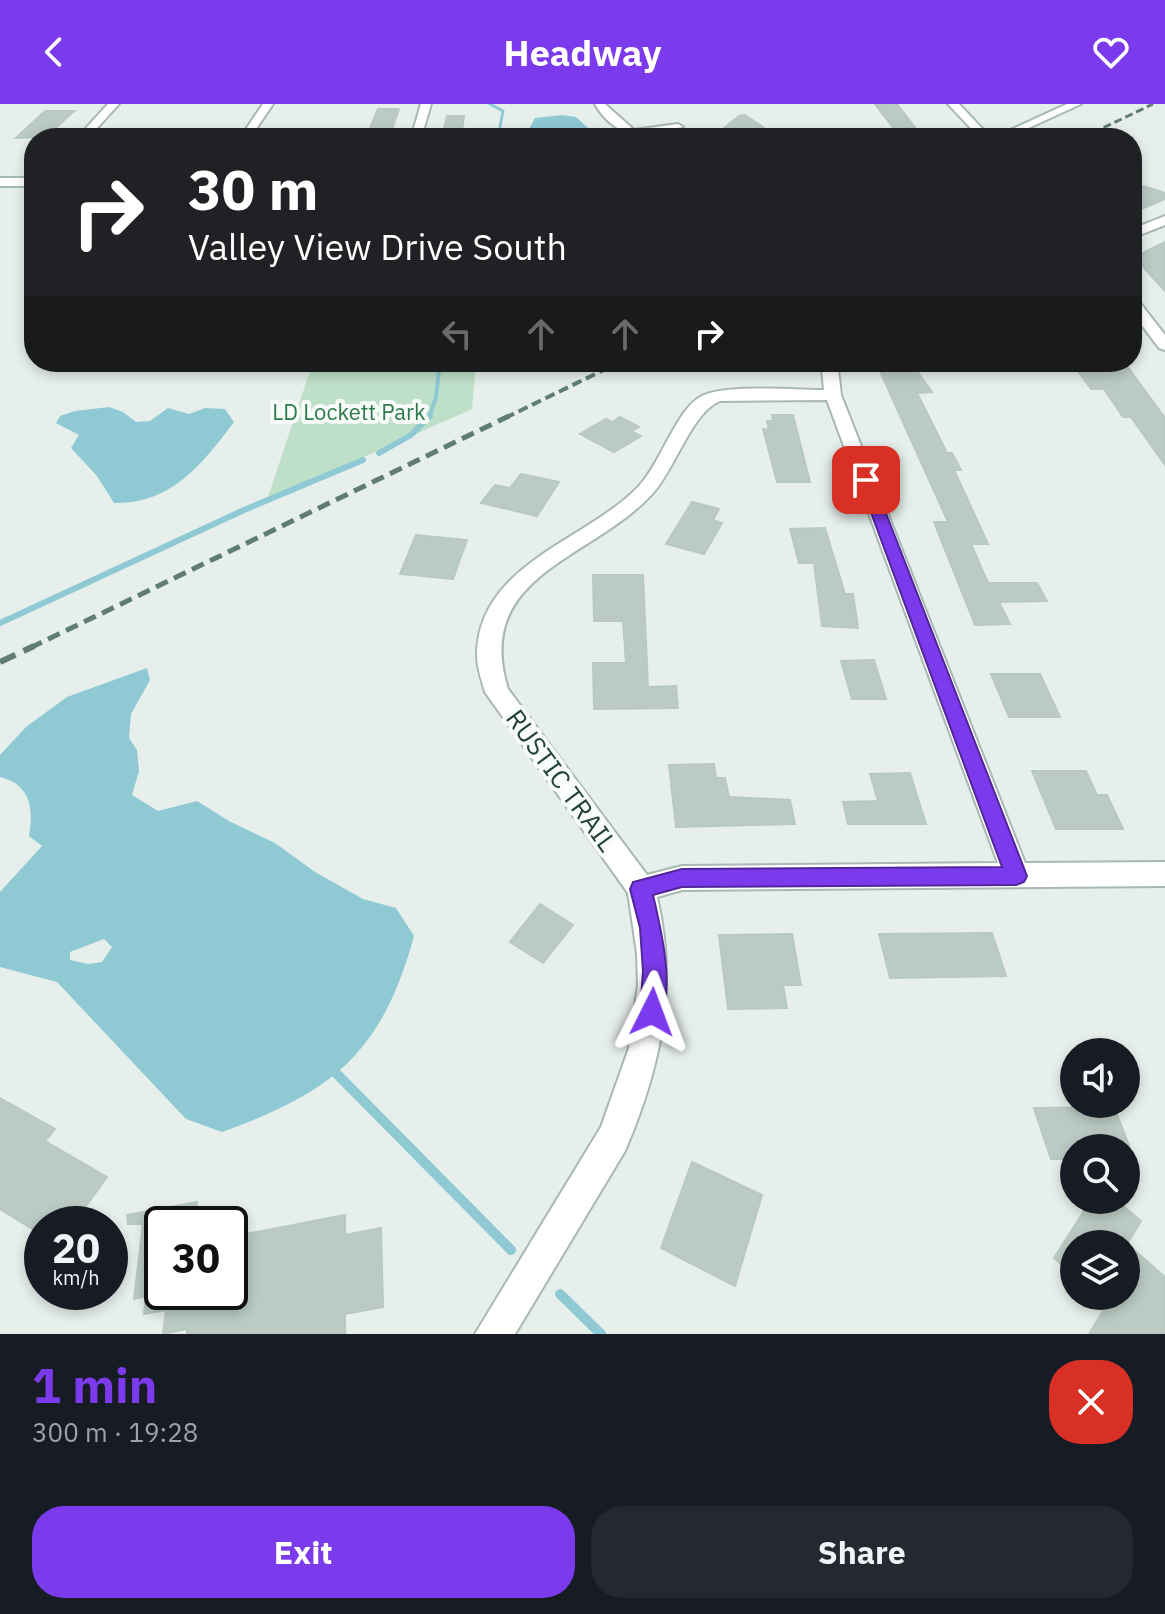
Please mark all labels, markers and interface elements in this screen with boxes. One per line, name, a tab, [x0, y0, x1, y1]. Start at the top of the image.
text: Headway	[504, 29, 661, 76]
icon: back	[32, 30, 76, 74]
icon: heart	[1089, 30, 1133, 74]
text: 30 m	[188, 153, 318, 225]
icon: right	[56, 160, 160, 264]
text: Valley View Drive South	[188, 223, 567, 270]
icon: left	[435, 312, 479, 356]
icon: ahead	[519, 312, 563, 356]
icon: ahead	[603, 312, 647, 356]
icon: right	[687, 312, 731, 356]
park label: LD Lockett Park	[272, 397, 426, 426]
pin	[832, 446, 900, 514]
icon: arrive	[844, 458, 888, 502]
street label: RUSTIC TRAIL	[499, 702, 625, 858]
position arrow	[610, 970, 694, 1054]
map controls	[1060, 1038, 1140, 1310]
button: sound	[1060, 1038, 1140, 1118]
button: search	[1060, 1134, 1140, 1214]
speed limit sign: 30	[144, 1206, 248, 1310]
text: 20	[52, 1222, 100, 1274]
button: layers	[1060, 1230, 1140, 1310]
text: km/h	[52, 1264, 100, 1291]
text: 1 min	[32, 1354, 157, 1416]
button: close	[1049, 1360, 1133, 1444]
text: 300 m · 19:28	[32, 1415, 198, 1449]
button: Exit	[32, 1506, 575, 1598]
button: Share	[591, 1506, 1133, 1598]

